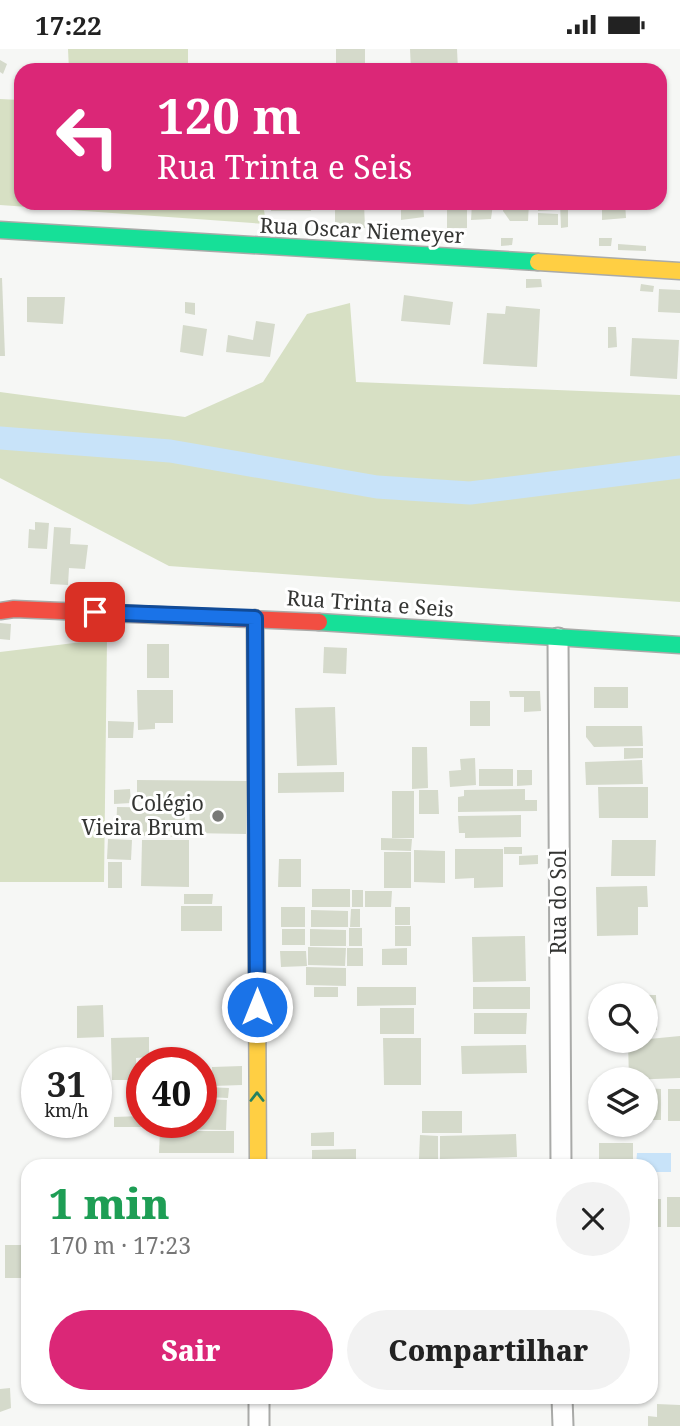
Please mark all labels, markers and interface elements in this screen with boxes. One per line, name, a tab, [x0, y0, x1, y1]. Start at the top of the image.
text: 17:22	[35, 7, 102, 43]
text: 120 m	[157, 82, 301, 148]
icon: left	[42, 91, 133, 182]
text: Rua Trinta e Seis	[157, 145, 412, 188]
street label: Rua Oscar Niemeyer	[259, 211, 465, 249]
pin	[65, 582, 125, 642]
street label: Rua Trinta e Seis	[285, 583, 455, 623]
icon: arrive	[76, 593, 114, 631]
place label: Colégio Vieira Brum	[82, 789, 204, 841]
marker: Colégio Vieira Brum	[210, 808, 226, 824]
street label: Rua do Sol	[544, 849, 572, 954]
position arrow	[220, 970, 294, 1044]
map controls	[588, 983, 658, 1137]
button: search	[588, 983, 658, 1053]
speed limit sign: 40	[126, 1047, 217, 1138]
text: 31	[47, 1060, 86, 1107]
button: layers	[588, 1067, 658, 1137]
one-way arrow	[249, 1092, 265, 1102]
text: km/h	[44, 1098, 89, 1122]
text: 1 min	[49, 1174, 170, 1231]
button: close	[556, 1182, 630, 1256]
text: 170 m · 17:23	[49, 1229, 191, 1261]
button: Sair	[49, 1310, 333, 1390]
button: Compartilhar	[347, 1310, 630, 1390]

